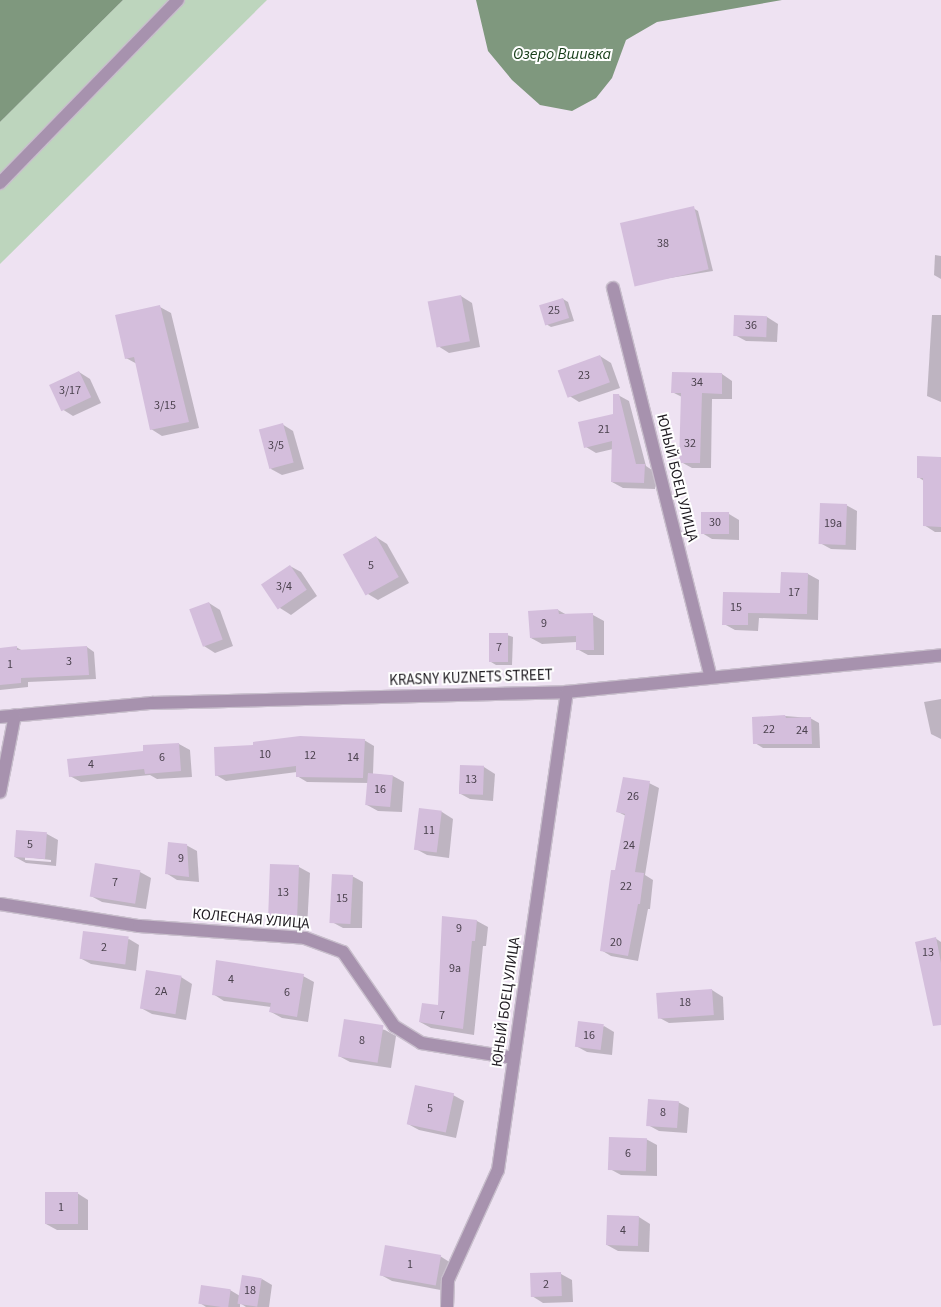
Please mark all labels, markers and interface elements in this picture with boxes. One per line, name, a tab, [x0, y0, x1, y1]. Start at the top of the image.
water label: Озеро Вшивка	[513, 44, 611, 64]
house number: 38	[657, 237, 669, 251]
house number: 25	[548, 304, 560, 318]
house number: 36	[745, 319, 757, 333]
house number: 23	[578, 369, 590, 383]
house number: 34	[691, 376, 703, 390]
house number: 3/17	[59, 384, 81, 398]
house number: 3/15	[154, 399, 176, 413]
street label: ЮНЫЙ БОЕЦ УЛИЦА	[652, 412, 702, 544]
house number: 21	[598, 423, 610, 437]
house number: 32	[684, 437, 696, 451]
house number: 3/5	[268, 439, 284, 453]
house number: 30	[709, 516, 721, 530]
house number: 19а	[824, 517, 842, 531]
house number: 5	[368, 559, 374, 573]
house number: 3/4	[276, 580, 292, 594]
house number: 17	[788, 586, 800, 600]
house number: 15	[730, 601, 742, 615]
house number: 9	[541, 617, 547, 631]
house number: 7	[496, 641, 502, 655]
house number: 3	[66, 655, 72, 669]
house number: 1	[7, 658, 13, 672]
street label: KRASNY KUZNETS STREET	[389, 666, 553, 690]
house number: 22	[763, 723, 775, 737]
house number: 24	[796, 724, 808, 738]
house number: 10	[259, 748, 271, 762]
house number: 12	[304, 749, 316, 763]
house number: 6	[159, 751, 165, 765]
house number: 14	[347, 751, 359, 765]
house number: 4	[88, 758, 94, 772]
house number: 13	[465, 773, 477, 787]
house number: 16	[374, 783, 386, 797]
house number: 26	[627, 790, 639, 804]
house number: 11	[423, 824, 435, 838]
house number: 5	[27, 838, 33, 852]
house number: 24	[623, 839, 635, 853]
house number: 9	[178, 852, 184, 866]
house number: 7	[112, 876, 118, 890]
house number: 22	[620, 880, 632, 894]
house number: 13	[277, 886, 289, 900]
house number: 15	[336, 892, 348, 906]
street label: КОЛЕСНАЯ УЛИЦА	[192, 905, 310, 933]
house number: 9	[456, 922, 462, 936]
street label: ЮНЫЙ БОЕЦ УЛИЦА	[488, 936, 524, 1068]
house number: 20	[610, 936, 622, 950]
house number: 2	[101, 941, 107, 955]
house number: 13	[922, 946, 934, 960]
house number: 9а	[449, 962, 461, 976]
house number: 4	[228, 973, 234, 987]
house number: 2А	[155, 985, 167, 999]
house number: 6	[284, 986, 290, 1000]
house number: 18	[679, 996, 691, 1010]
house number: 7	[439, 1009, 445, 1023]
house number: 16	[583, 1029, 595, 1043]
house number: 8	[359, 1034, 365, 1048]
house number: 5	[427, 1102, 433, 1116]
house number: 8	[660, 1106, 666, 1120]
house number: 6	[625, 1147, 631, 1161]
house number: 1	[58, 1201, 64, 1215]
house number: 4	[620, 1224, 626, 1238]
house number: 1	[407, 1258, 413, 1272]
house number: 2	[543, 1278, 549, 1292]
house number: 18	[244, 1284, 256, 1298]

